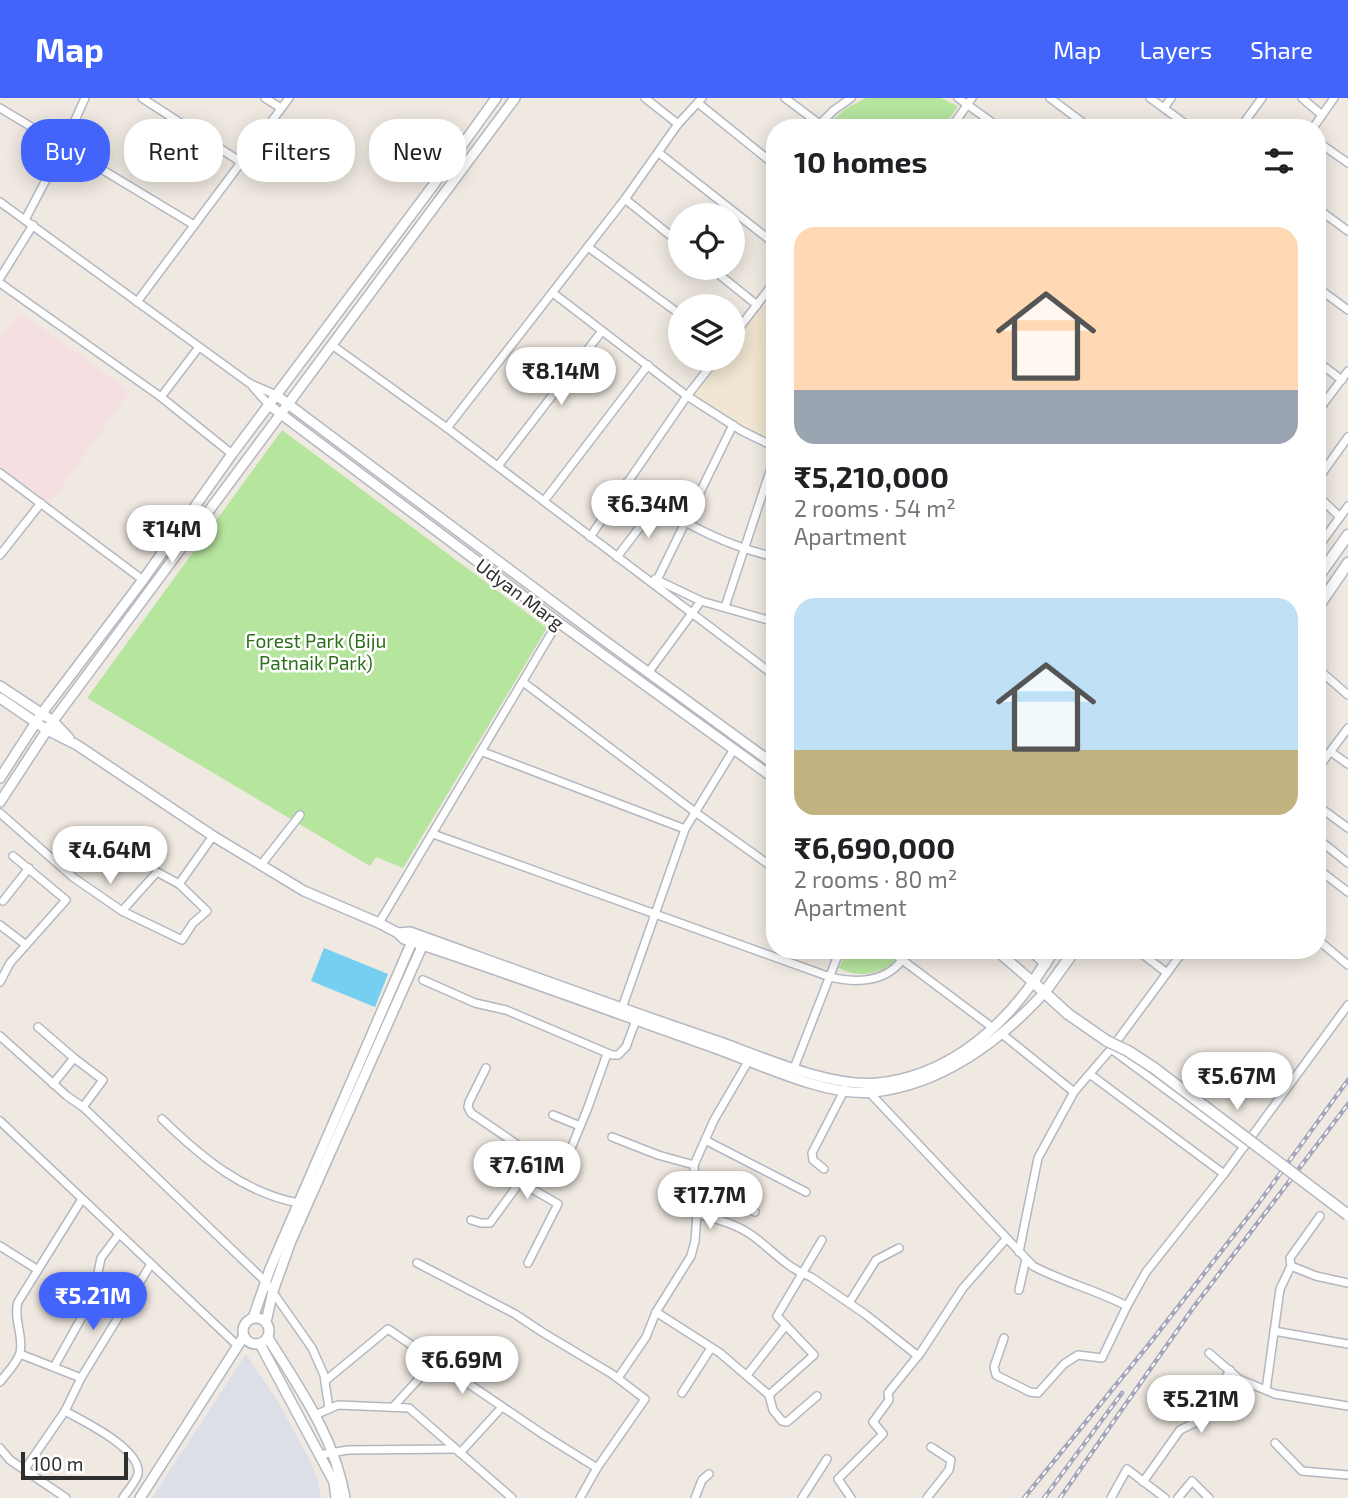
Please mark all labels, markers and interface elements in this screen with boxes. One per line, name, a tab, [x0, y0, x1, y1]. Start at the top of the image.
text: Map	[35, 29, 104, 69]
text: Map	[1053, 35, 1101, 64]
text: Layers	[1139, 35, 1212, 64]
text: Share	[1250, 35, 1313, 64]
chip: Buy	[21, 119, 110, 182]
chip: Rent	[124, 119, 223, 182]
chip: Filters	[237, 119, 355, 182]
chip: New	[369, 119, 466, 182]
icon: filters	[1260, 142, 1298, 180]
text: 10 homes	[794, 143, 927, 179]
map controls	[668, 203, 745, 371]
button: locate	[668, 203, 745, 280]
icon: home	[983, 273, 1109, 399]
button: layers	[668, 294, 745, 371]
pin: ₹8.14M	[504, 348, 618, 407]
text: ₹8.14M	[522, 356, 600, 384]
text: ₹5,210,000	[794, 458, 949, 494]
pin: ₹6.34M	[591, 480, 705, 540]
text: ₹6.34M	[607, 489, 689, 517]
text: 2 rooms · 54 m²	[794, 494, 956, 522]
pin: ₹14M	[131, 505, 213, 565]
text: ₹14M	[142, 514, 202, 542]
text: Apartment	[794, 522, 907, 550]
street label: Udyan Marg	[472, 553, 569, 634]
park label: Forest Park (Biju Patnaik Park)	[246, 629, 386, 674]
icon: home	[983, 644, 1109, 770]
pin: ₹4.64M	[53, 826, 167, 886]
text: ₹6,690,000	[794, 829, 955, 865]
text: ₹4.64M	[68, 835, 152, 863]
text: 2 rooms · 80 m²	[794, 865, 957, 893]
text: Apartment	[794, 893, 907, 921]
pin: ₹5.67M	[1180, 1052, 1294, 1112]
text: ₹5.67M	[1198, 1061, 1276, 1089]
pin: ₹7.61M	[470, 1142, 584, 1201]
text: ₹7.61M	[490, 1150, 564, 1178]
pin: ₹17.7M	[653, 1172, 767, 1231]
text: ₹17.7M	[674, 1180, 746, 1208]
pin: ₹5.21M	[36, 1272, 150, 1332]
text: ₹5.21M	[55, 1281, 131, 1309]
pin: ₹6.69M	[405, 1336, 519, 1396]
text: ₹6.69M	[422, 1345, 502, 1373]
pin: ₹5.21M	[1144, 1376, 1258, 1435]
text: ₹5.21M	[1163, 1384, 1239, 1412]
scale bar	[21, 1449, 128, 1481]
text: 100 m	[32, 1452, 83, 1475]

